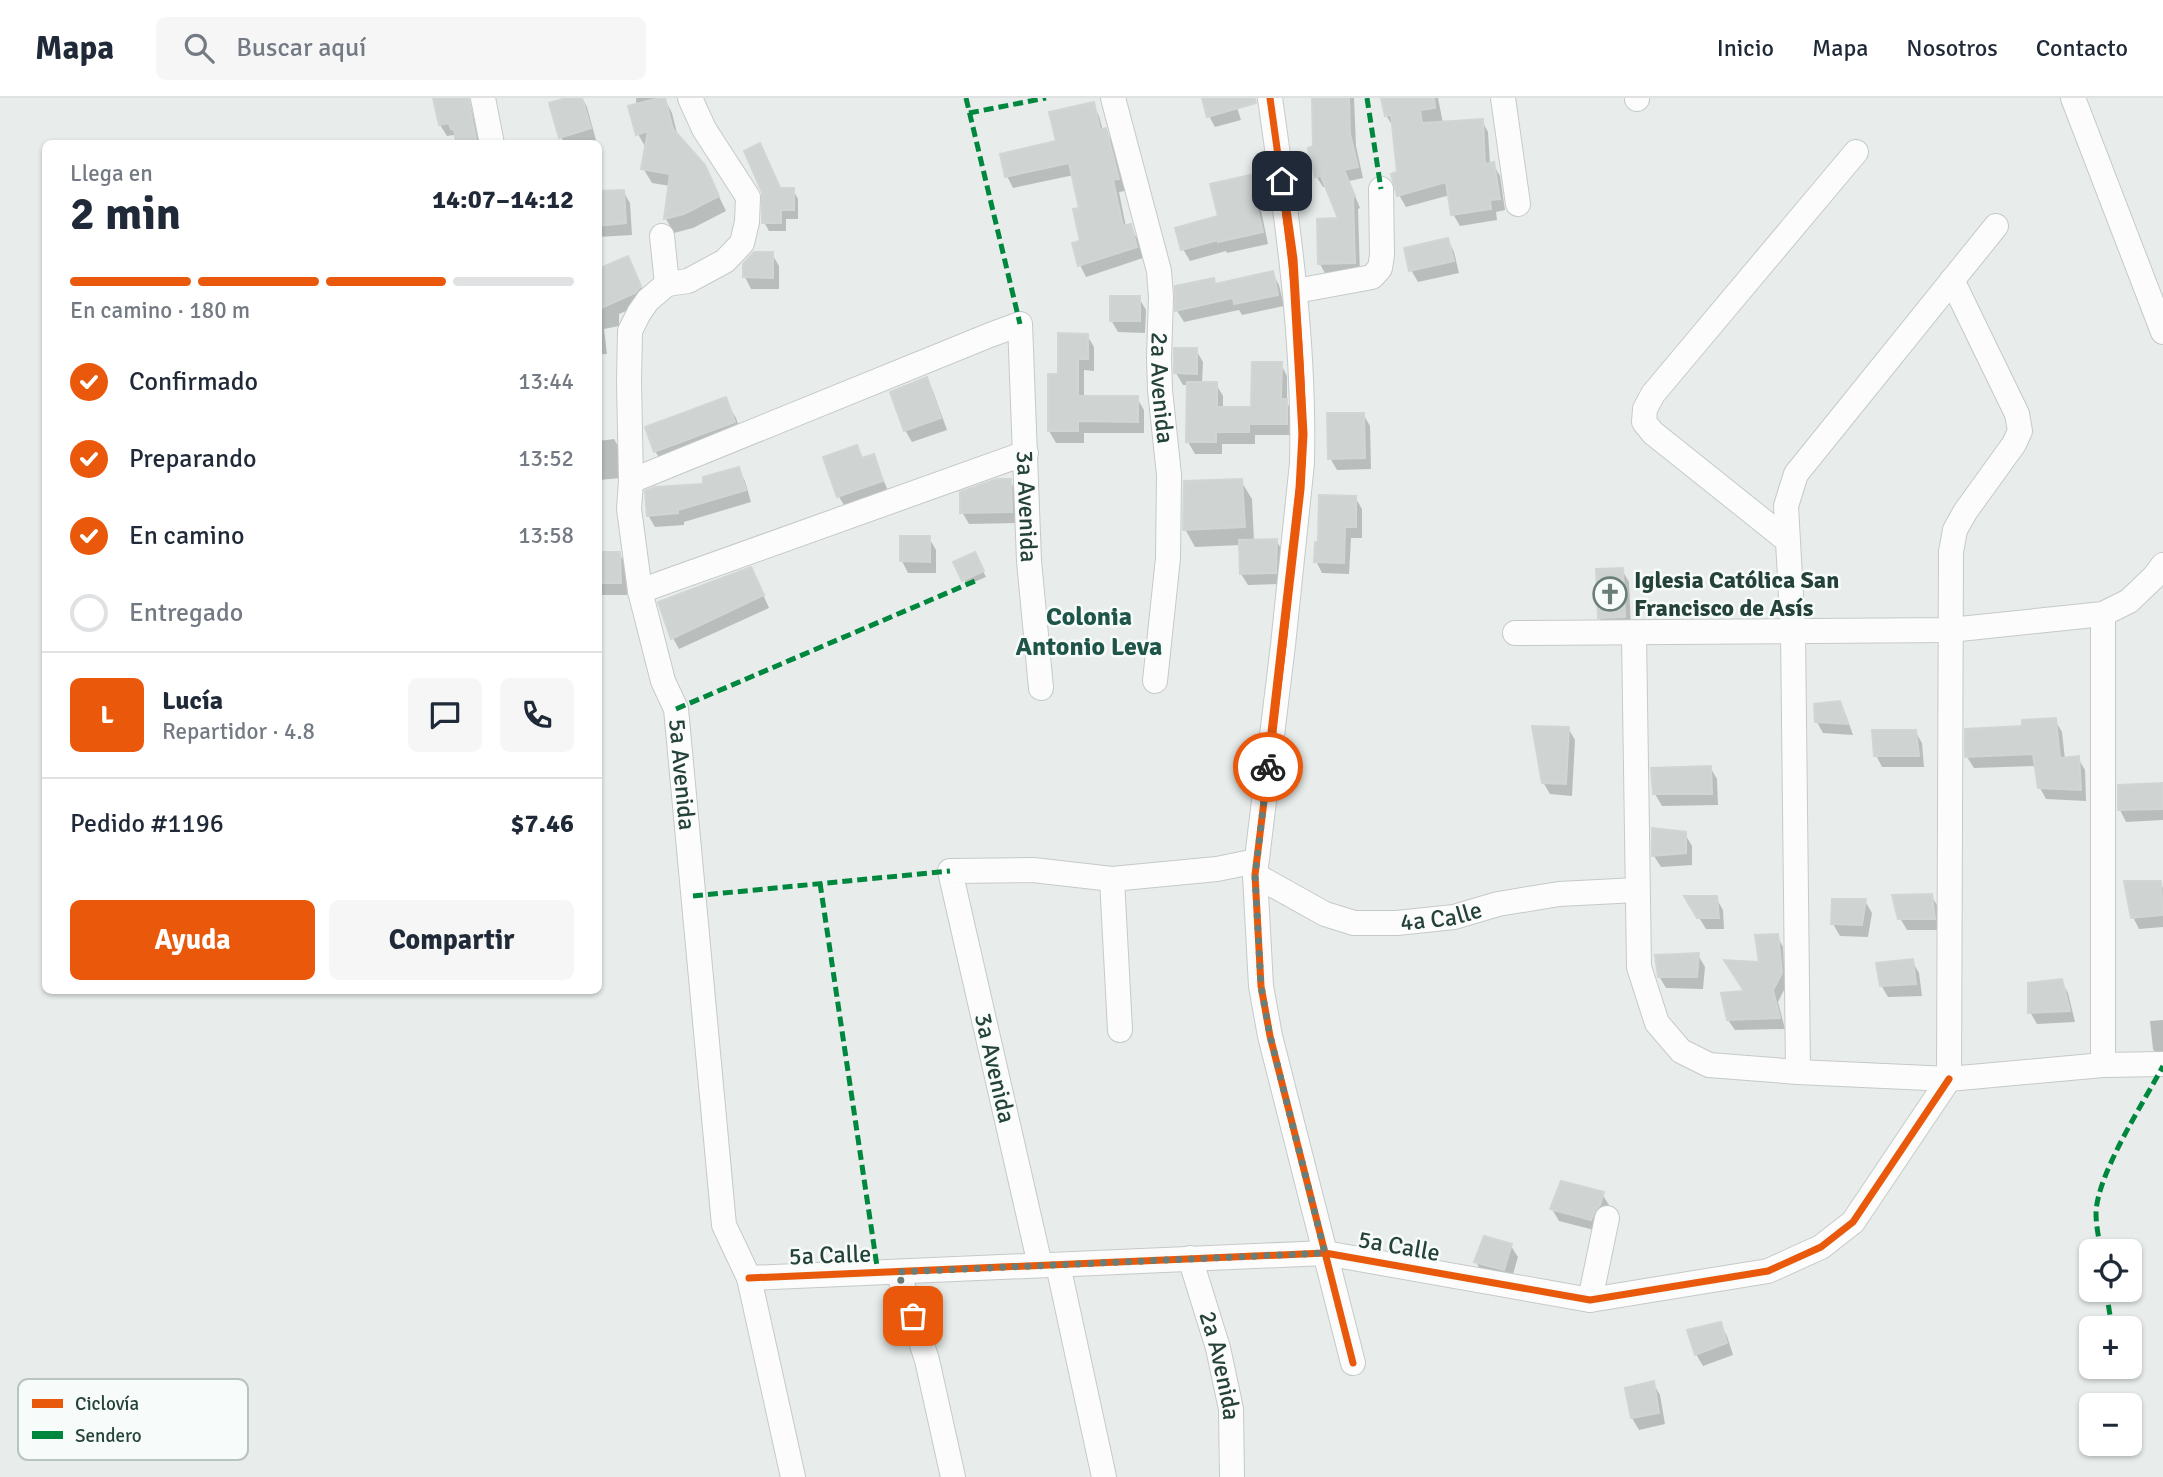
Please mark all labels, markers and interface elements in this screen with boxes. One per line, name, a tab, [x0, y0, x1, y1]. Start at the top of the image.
search box	[156, 17, 646, 80]
text: Mapa	[35, 28, 114, 69]
icon: search	[180, 29, 218, 67]
text: Buscar aquí	[236, 32, 366, 64]
text: Inicio	[1717, 33, 1774, 63]
text: Mapa	[1812, 33, 1868, 63]
text: Nosotros	[1906, 33, 1998, 63]
text: Contacto	[2036, 33, 2128, 63]
pin	[1252, 151, 1312, 211]
text: Llega en	[70, 159, 153, 188]
icon: home	[1263, 162, 1301, 200]
text: 14:07–14:12	[432, 184, 574, 216]
text: 2 min	[70, 186, 181, 242]
text: En camino · 180 m	[70, 296, 250, 325]
street label: 2a Avenida	[1144, 331, 1181, 445]
icon: check	[70, 363, 108, 401]
text: Confirmado	[129, 366, 258, 398]
text: 13:44	[518, 367, 574, 396]
icon: check	[70, 440, 108, 478]
text: Preparando	[129, 443, 256, 475]
text: 13:52	[518, 444, 574, 473]
street label: 3a Avenida	[1010, 450, 1044, 563]
icon: check	[70, 517, 108, 555]
text: En camino	[129, 520, 245, 552]
text: 13:58	[518, 521, 574, 550]
place label: Iglesia Católica San Francisco de Asís	[1634, 565, 1839, 623]
church icon: Iglesia Católica San Francisco de Asís	[1591, 575, 1629, 613]
text: Entregado	[129, 597, 243, 629]
district label: Colonia Antonio Leva	[1016, 601, 1162, 663]
button: chat	[408, 678, 482, 752]
button: phone	[500, 678, 574, 752]
text: Lucía	[162, 685, 223, 717]
text: L	[100, 699, 114, 731]
text: Repartidor · 4.8	[162, 717, 315, 746]
street label: 5a Avenida	[662, 717, 702, 831]
courier	[1233, 732, 1303, 802]
icon: bike	[1249, 748, 1287, 786]
text: Pedido #1196	[70, 808, 224, 840]
text: $7.46	[510, 808, 574, 840]
street label: 4a Calle	[1399, 895, 1486, 938]
button: Ayuda	[70, 900, 315, 980]
button: Compartir	[329, 900, 574, 980]
street label: 3a Avenida	[968, 1010, 1022, 1126]
street label: 5a Calle	[1356, 1224, 1442, 1268]
street label: 5a Calle	[788, 1239, 872, 1271]
map controls	[2079, 1239, 2142, 1456]
button: locate	[2079, 1239, 2142, 1302]
pin	[883, 1286, 943, 1346]
icon: bag	[894, 1297, 932, 1335]
street label: 2a Avenida	[1192, 1307, 1246, 1421]
button: +	[2079, 1316, 2142, 1379]
legend	[18, 1379, 248, 1460]
text: Ciclovía	[75, 1392, 139, 1416]
button: −	[2079, 1393, 2142, 1456]
text: Sendero	[75, 1424, 142, 1448]

